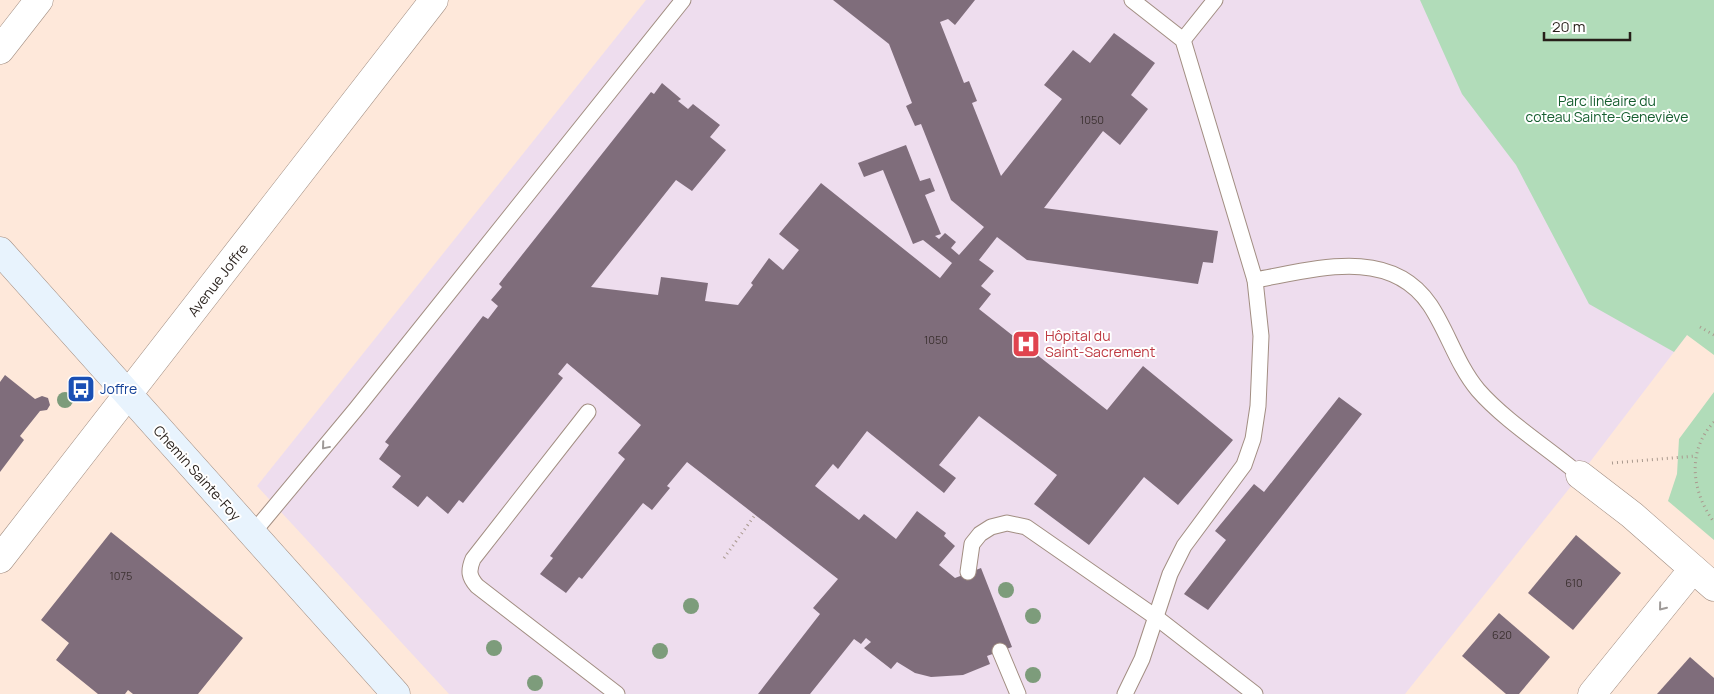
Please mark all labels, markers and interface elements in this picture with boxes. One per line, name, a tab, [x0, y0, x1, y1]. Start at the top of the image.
scale bar	[1544, 10, 1630, 42]
text: 20 m	[1552, 16, 1585, 37]
park label: Parc linéaire du coteau Sainte-Geneviève	[1526, 91, 1688, 126]
house number: 1050	[1080, 112, 1104, 127]
street label: Avenue Joffre	[183, 239, 252, 320]
place label: Hôpital du Saint-Sacrement	[1045, 326, 1156, 361]
hospital icon: Hôpital du Saint-Sacrement	[1011, 329, 1041, 359]
house number: 1050	[924, 332, 948, 347]
bus stop icon: Joffre	[66, 374, 96, 404]
place label: Joffre	[100, 379, 137, 398]
street label: Chemin Sainte-Foy	[149, 421, 246, 525]
one-way arrow	[322, 441, 331, 450]
house number: 1075	[110, 568, 132, 583]
house number: 610	[1565, 575, 1583, 590]
one-way arrow	[1660, 601, 1668, 610]
house number: 620	[1492, 627, 1512, 642]

